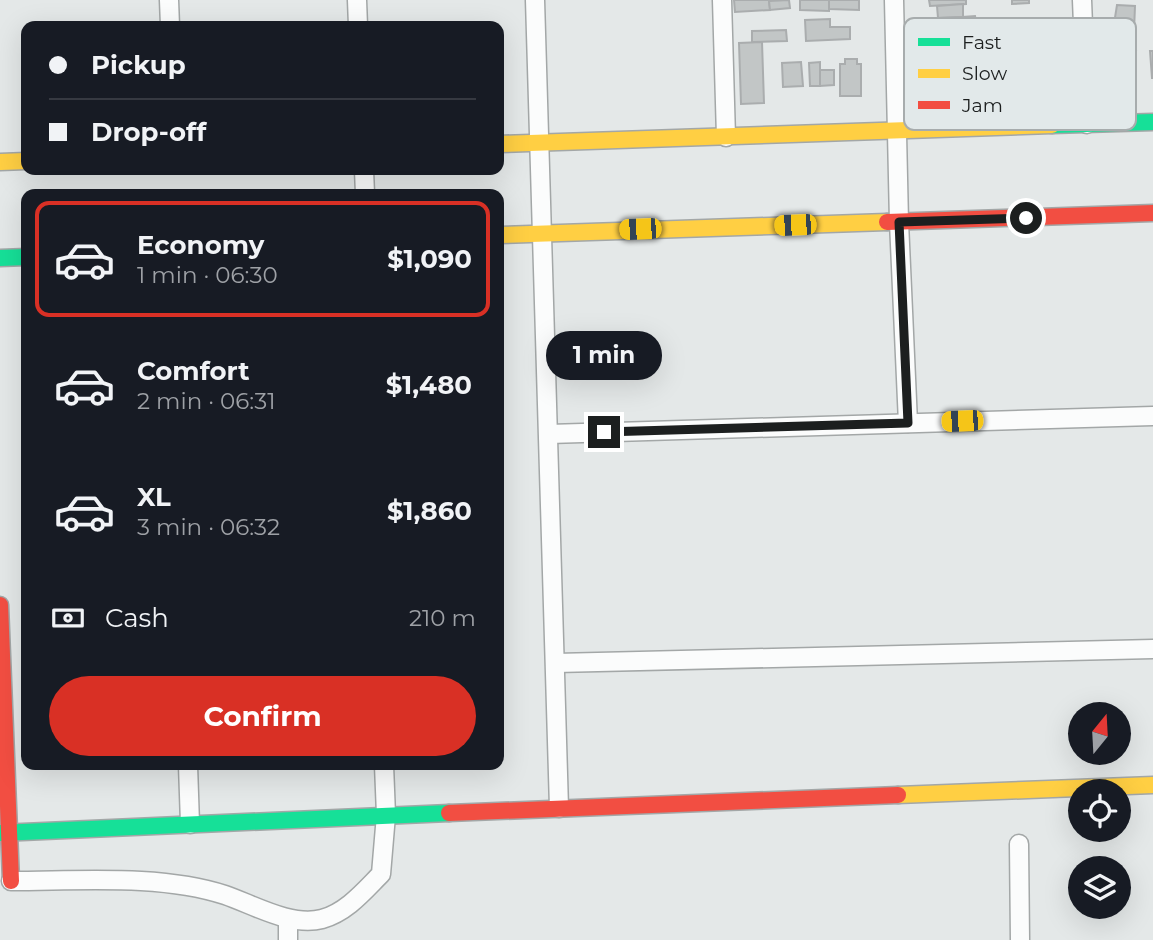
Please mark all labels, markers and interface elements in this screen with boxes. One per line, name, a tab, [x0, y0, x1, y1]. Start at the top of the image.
legend	[904, 18, 1136, 130]
text: Fast	[962, 31, 1002, 54]
text: Pickup	[91, 49, 186, 81]
text: Slow	[962, 62, 1007, 85]
text: Jam	[961, 94, 1003, 117]
text: Drop-off	[91, 116, 206, 148]
route start	[1010, 202, 1042, 234]
car	[774, 214, 817, 236]
car	[619, 218, 662, 240]
icon: car	[53, 228, 116, 291]
text: Economy	[137, 229, 264, 261]
text: $1,090	[387, 243, 472, 275]
text: 1 min · 06:30	[137, 261, 278, 289]
callout: 1 min	[546, 330, 662, 380]
text: 1 min	[573, 341, 635, 369]
icon: car	[53, 354, 116, 417]
text: Comfort	[137, 355, 249, 387]
text: $1,480	[386, 369, 472, 401]
text: 2 min · 06:31	[137, 387, 275, 415]
car	[941, 410, 984, 432]
route end	[588, 416, 620, 448]
icon: car	[53, 480, 116, 543]
text: XL	[137, 481, 171, 513]
text: $1,860	[387, 495, 472, 527]
text: 3 min · 06:32	[137, 513, 280, 541]
icon: cash	[49, 599, 87, 637]
text: Cash	[105, 602, 169, 634]
text: 210 m	[409, 604, 476, 632]
button: Confirm	[49, 676, 476, 756]
north arrow	[1068, 702, 1130, 765]
map controls	[1068, 702, 1131, 919]
button: locate	[1068, 779, 1131, 842]
button: layers	[1068, 856, 1131, 919]

